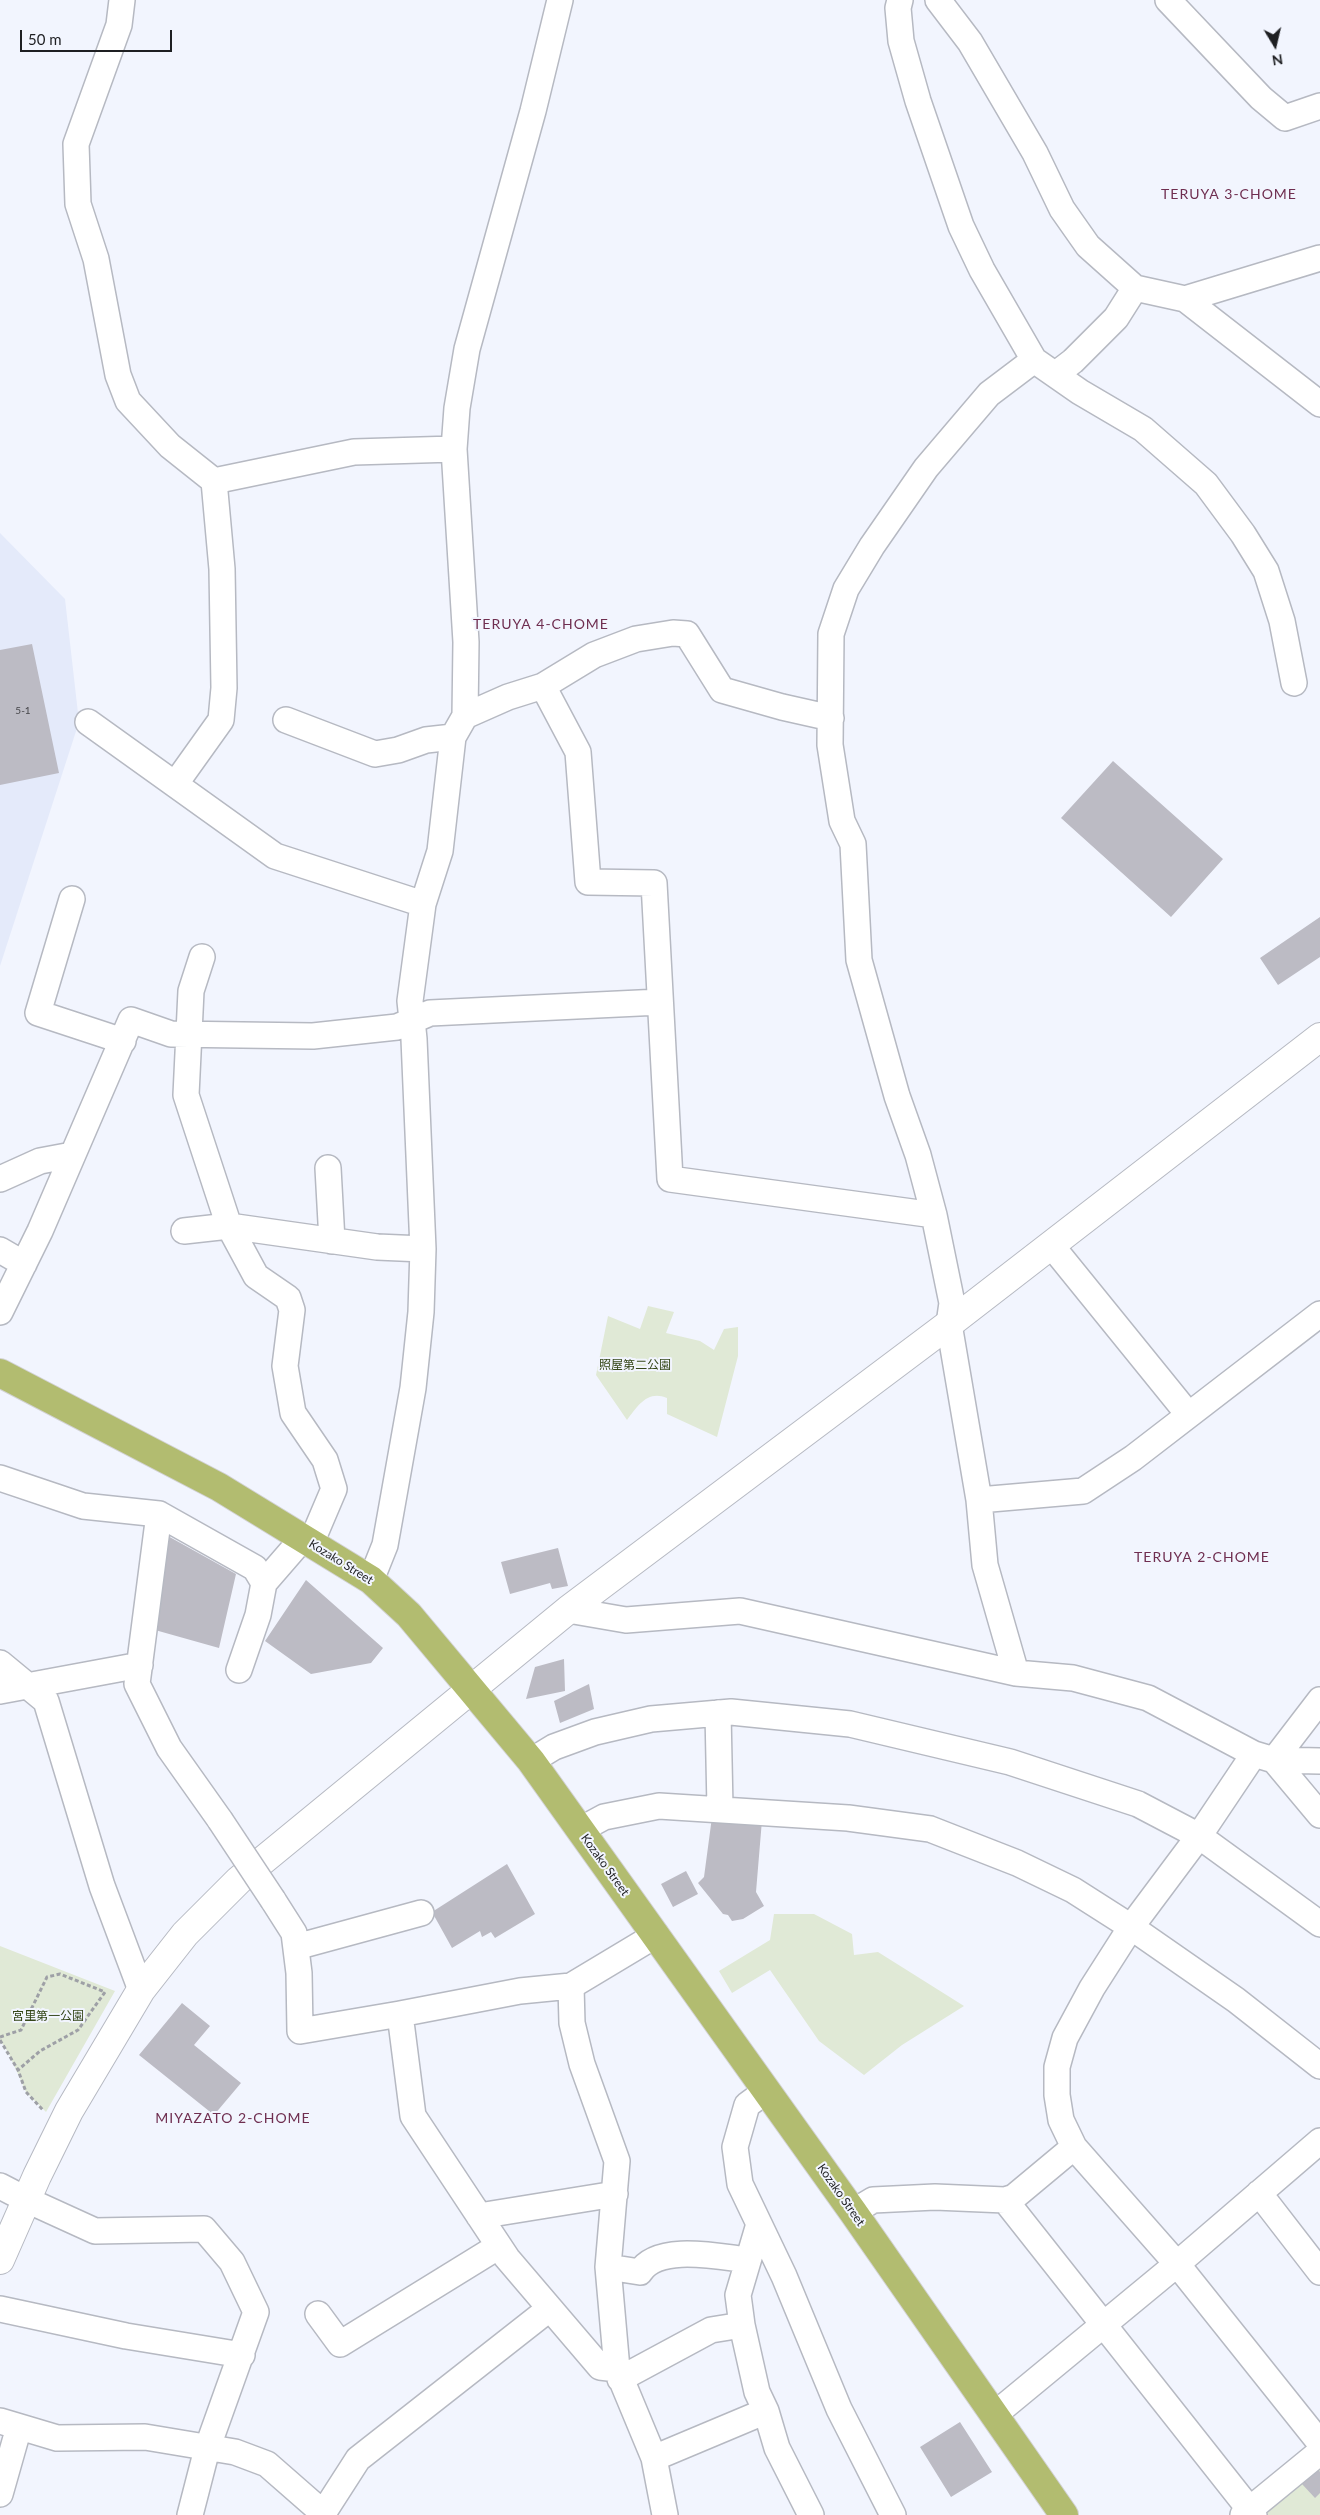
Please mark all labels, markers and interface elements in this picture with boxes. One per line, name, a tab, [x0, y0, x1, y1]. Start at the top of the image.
scale bar	[22, 20, 175, 52]
north arrow	[1250, 20, 1300, 70]
text: 50 m	[28, 30, 62, 48]
text: N	[1271, 51, 1284, 70]
district label: TERUYA 3-CHOME	[1159, 186, 1299, 202]
district label: TERUYA 4-CHOME	[471, 616, 611, 632]
house number: 5-1	[15, 705, 31, 717]
park label: 照屋第二公園	[599, 1358, 671, 1372]
street label: Kozako Street	[306, 1537, 376, 1587]
district label: TERUYA 2-CHOME	[1132, 1549, 1272, 1565]
street label: Kozako Street	[578, 1831, 632, 1899]
park label: 宮里第一公園	[12, 2009, 84, 2023]
district label: MIYAZATO 2-CHOME	[153, 2110, 313, 2126]
street label: Kozako Street	[814, 2161, 868, 2229]

